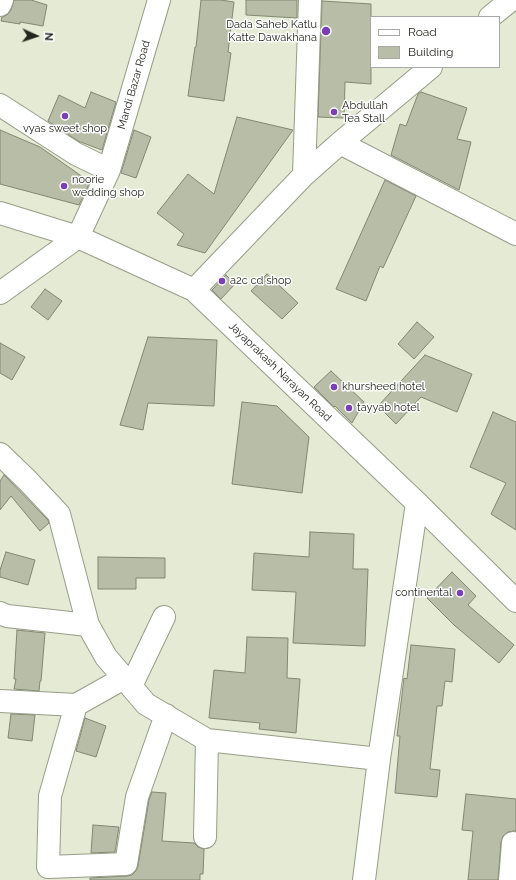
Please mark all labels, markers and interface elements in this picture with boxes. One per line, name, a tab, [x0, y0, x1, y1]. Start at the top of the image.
north arrow	[16, 16, 56, 56]
legend	[370, 16, 500, 68]
place label: Dada Saheb Katlu Katte Dawakhana	[226, 18, 317, 44]
marker: Dada Saheb Katlu Katte Dawakhana	[320, 25, 332, 37]
text: Road	[408, 25, 437, 39]
text: N	[42, 32, 55, 41]
street label: Mandi Bazar Road	[115, 39, 153, 131]
text: Building	[408, 45, 454, 59]
place label: Abdullah Tea Stall	[342, 99, 388, 125]
marker: Abdullah Tea Stall	[329, 107, 339, 117]
marker: vyas sweet shop	[60, 111, 70, 121]
place label: vyas sweet shop	[23, 122, 107, 136]
place label: noorie wedding shop	[72, 173, 144, 199]
marker: noorie wedding shop	[59, 181, 69, 191]
place label: a2c cd shop	[230, 274, 291, 288]
marker: a2c cd shop	[217, 276, 227, 286]
street label: Jayaprakash Narayan Road	[226, 320, 334, 424]
place label: khursheed hotel	[342, 380, 425, 394]
marker: khursheed hotel	[329, 382, 339, 392]
place label: tayyab hotel	[357, 401, 420, 415]
marker: tayyab hotel	[344, 403, 354, 413]
place label: continental	[395, 586, 452, 600]
marker: continental	[455, 588, 465, 598]

